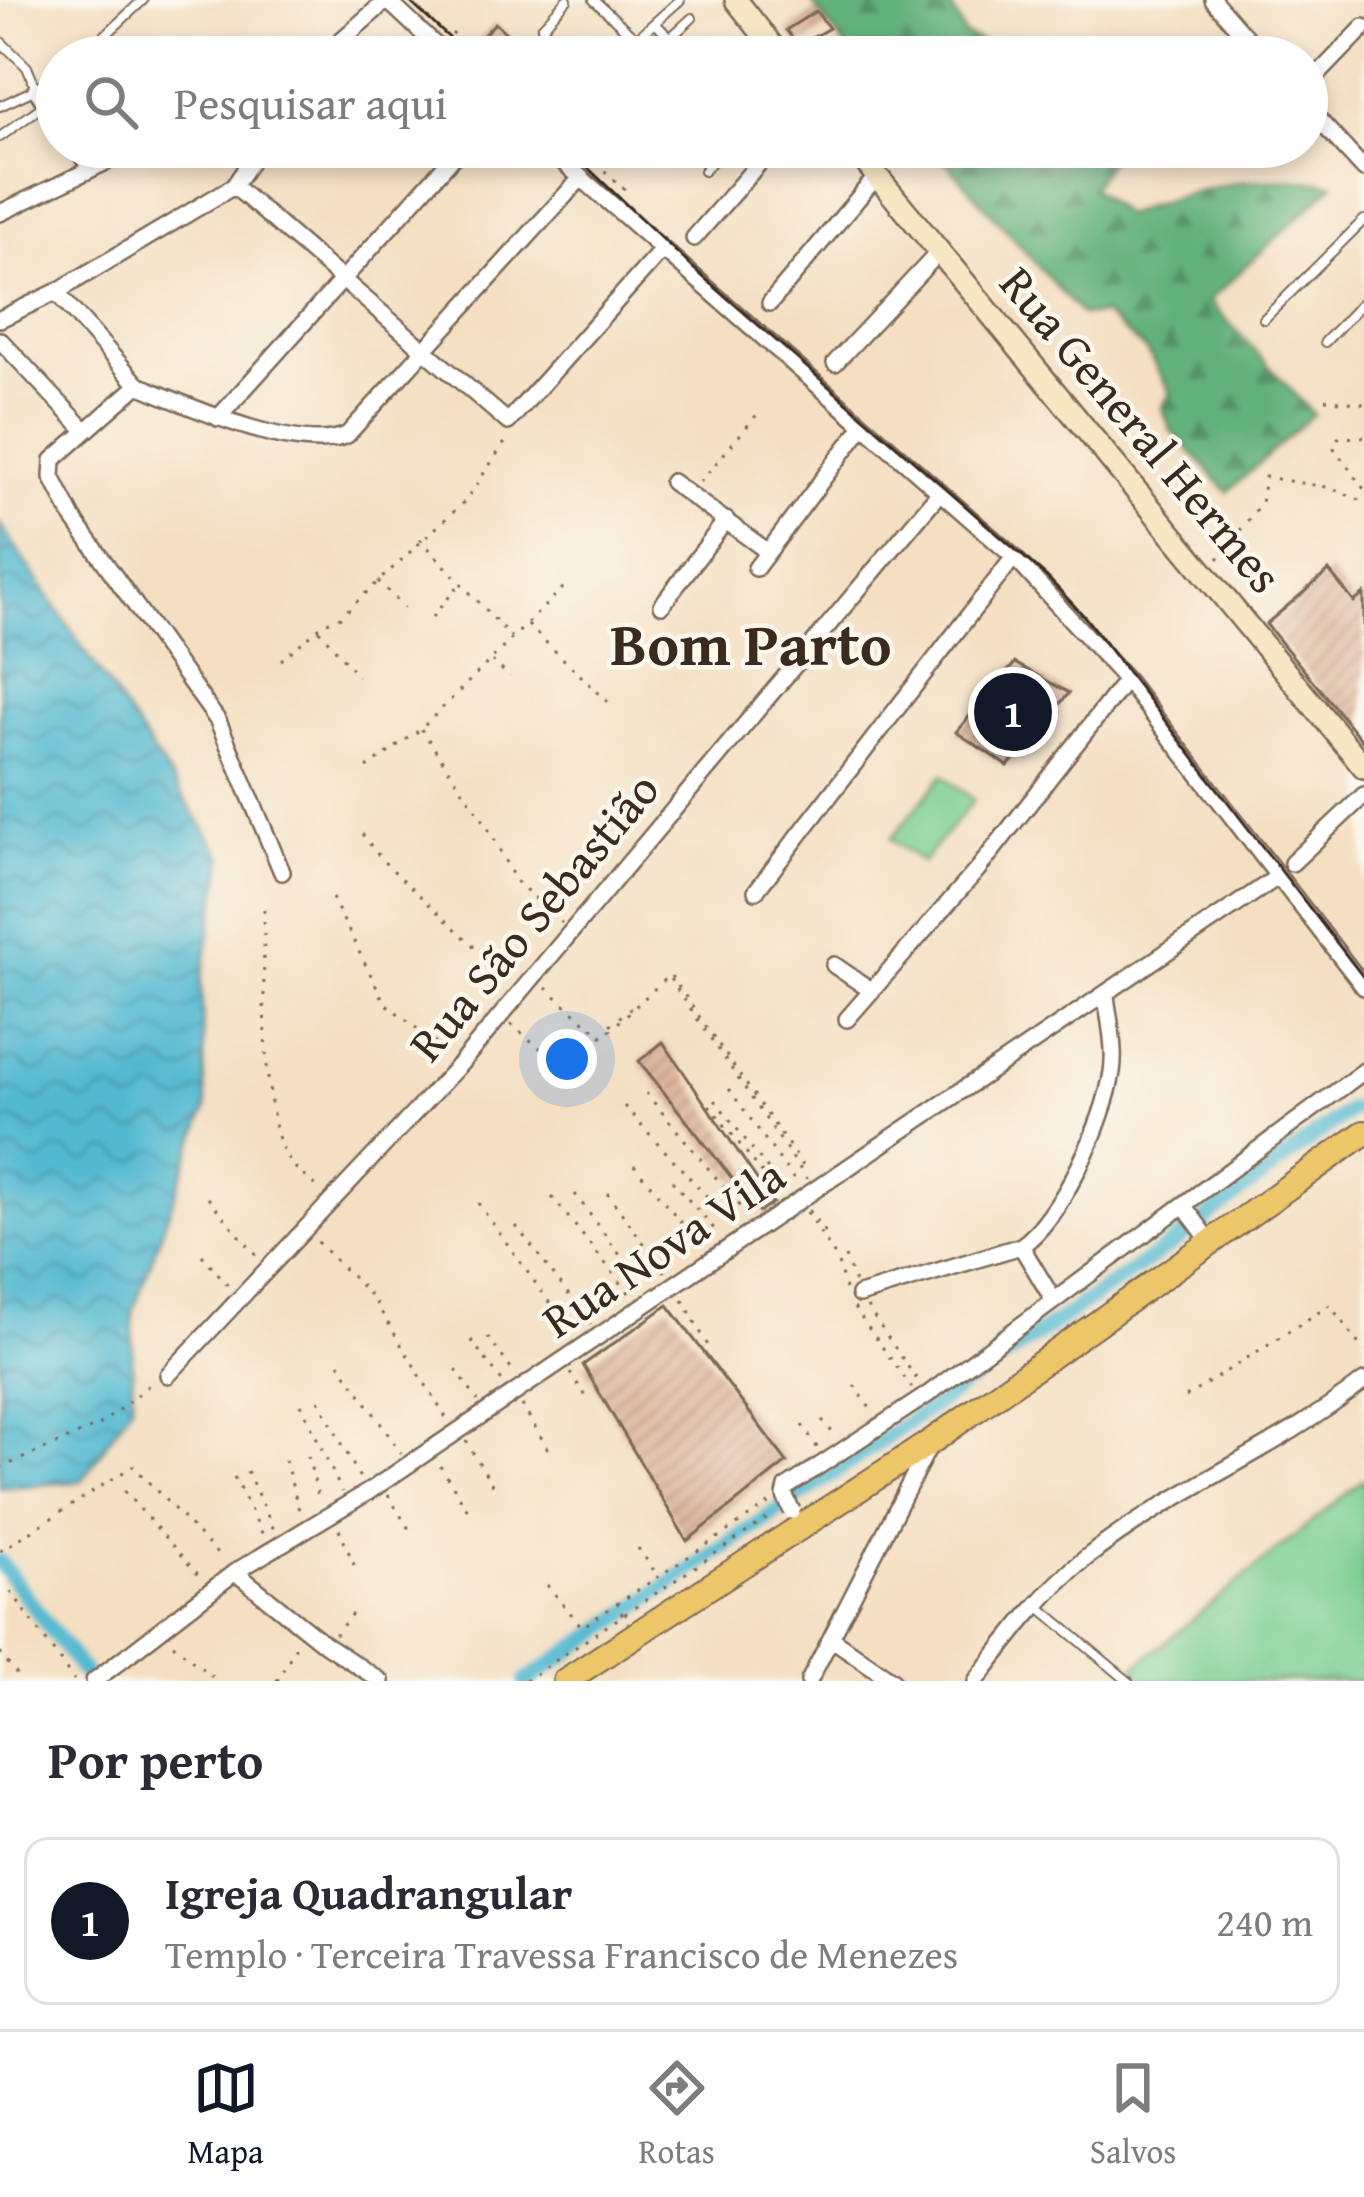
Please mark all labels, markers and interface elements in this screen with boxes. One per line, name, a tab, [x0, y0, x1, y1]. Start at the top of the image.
search box	[36, 36, 1328, 168]
icon: search	[78, 69, 144, 135]
text: Pesquisar aqui	[174, 70, 447, 135]
street label: Rua General Hermes	[984, 250, 1300, 608]
district label: Bom Parto	[610, 599, 892, 687]
pin: 1	[974, 667, 1052, 757]
street label: Rua São Sebastião	[391, 756, 675, 1076]
your location	[537, 1029, 597, 1089]
street label: Rua Nova Vila	[527, 1139, 799, 1354]
text: Por perto	[48, 1722, 263, 1797]
text: Igreja Quadrangular	[165, 1860, 573, 1925]
text: 1	[80, 1893, 100, 1950]
text: 240 m	[1216, 1893, 1313, 1950]
text: Templo · Terceira Travessa Francisco de Menezes	[165, 1925, 958, 1982]
tab: Mapa	[188, 2055, 264, 2175]
tab: Rotas	[639, 2055, 715, 2175]
tab: Salvos	[1090, 2055, 1176, 2175]

